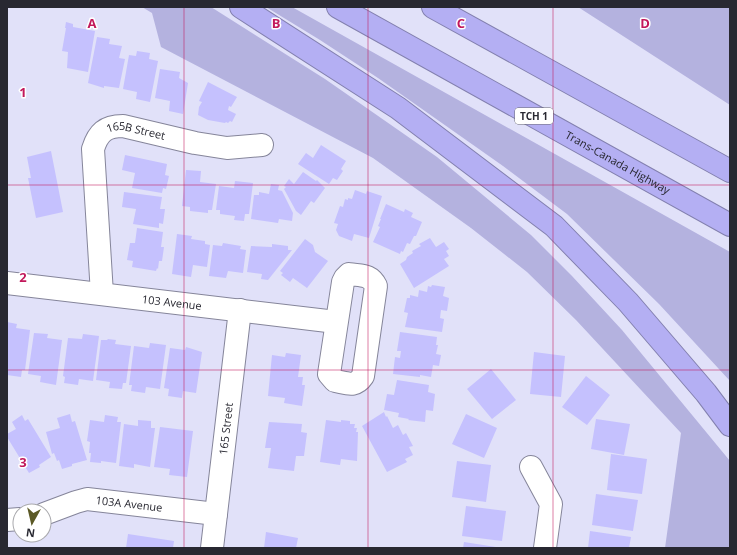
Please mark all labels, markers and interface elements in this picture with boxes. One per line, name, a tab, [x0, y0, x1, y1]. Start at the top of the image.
text: A	[88, 14, 97, 32]
text: B	[272, 14, 281, 32]
text: C	[457, 14, 465, 32]
text: D	[640, 14, 650, 32]
text: 1	[19, 83, 27, 101]
road number: TCH 1	[515, 108, 553, 124]
street label: 165B Street	[104, 118, 167, 143]
street label: Trans-Canada Highway	[563, 127, 673, 197]
text: 2	[19, 268, 27, 286]
street label: 103 Avenue	[141, 291, 203, 313]
street label: 165 Street	[215, 402, 236, 456]
text: 3	[19, 453, 27, 471]
street label: 103A Avenue	[95, 492, 163, 515]
north arrow	[12, 503, 52, 543]
text: N	[25, 525, 36, 541]

